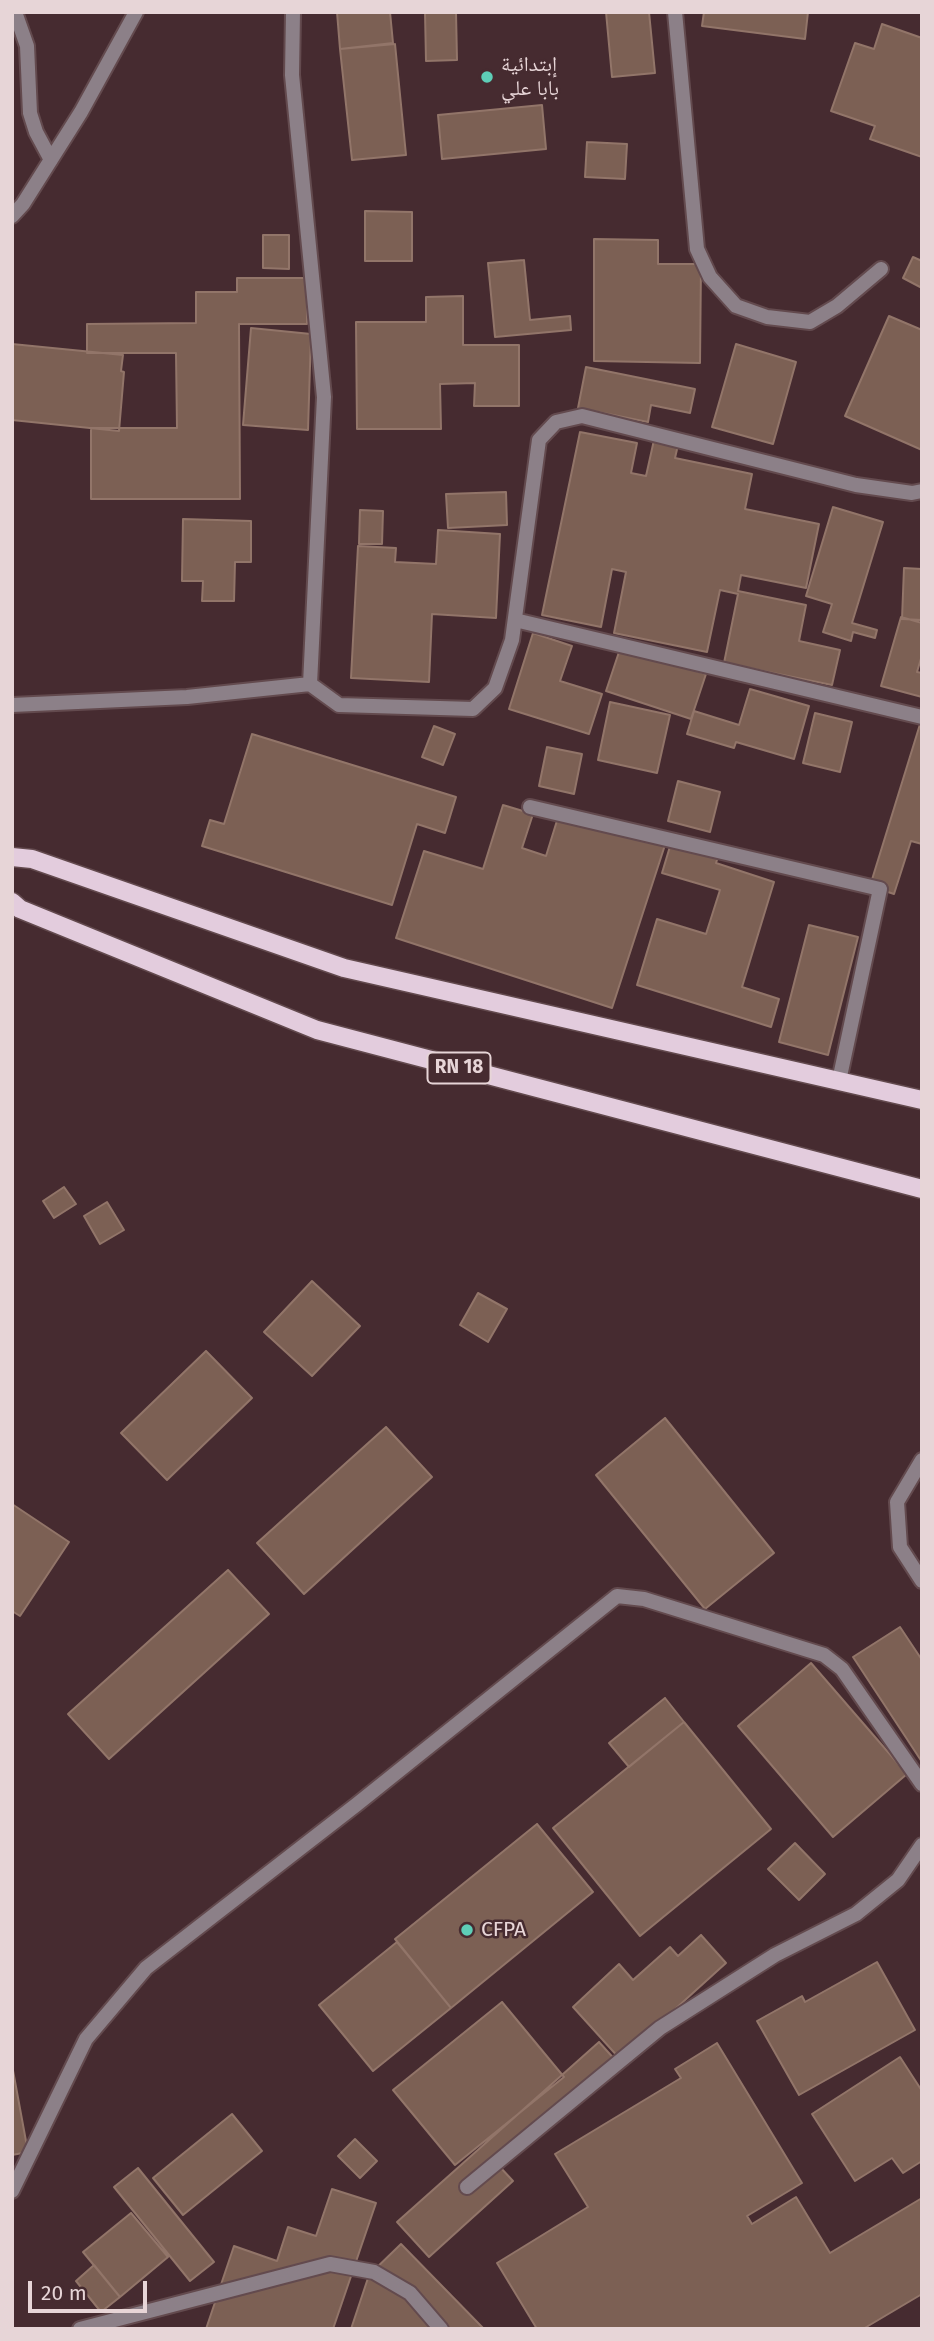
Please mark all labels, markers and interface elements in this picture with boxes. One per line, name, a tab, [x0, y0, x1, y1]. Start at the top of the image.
place label: إبتدائية بابا علي	[501, 52, 559, 102]
marker: إبتدائية بابا علي	[479, 69, 495, 85]
road number: RN 18	[428, 1052, 490, 1084]
place label: CFPA	[481, 1917, 526, 1943]
marker: CFPA	[459, 1922, 475, 1938]
scale bar	[32, 2268, 150, 2312]
text: 20 m	[41, 2280, 87, 2306]

